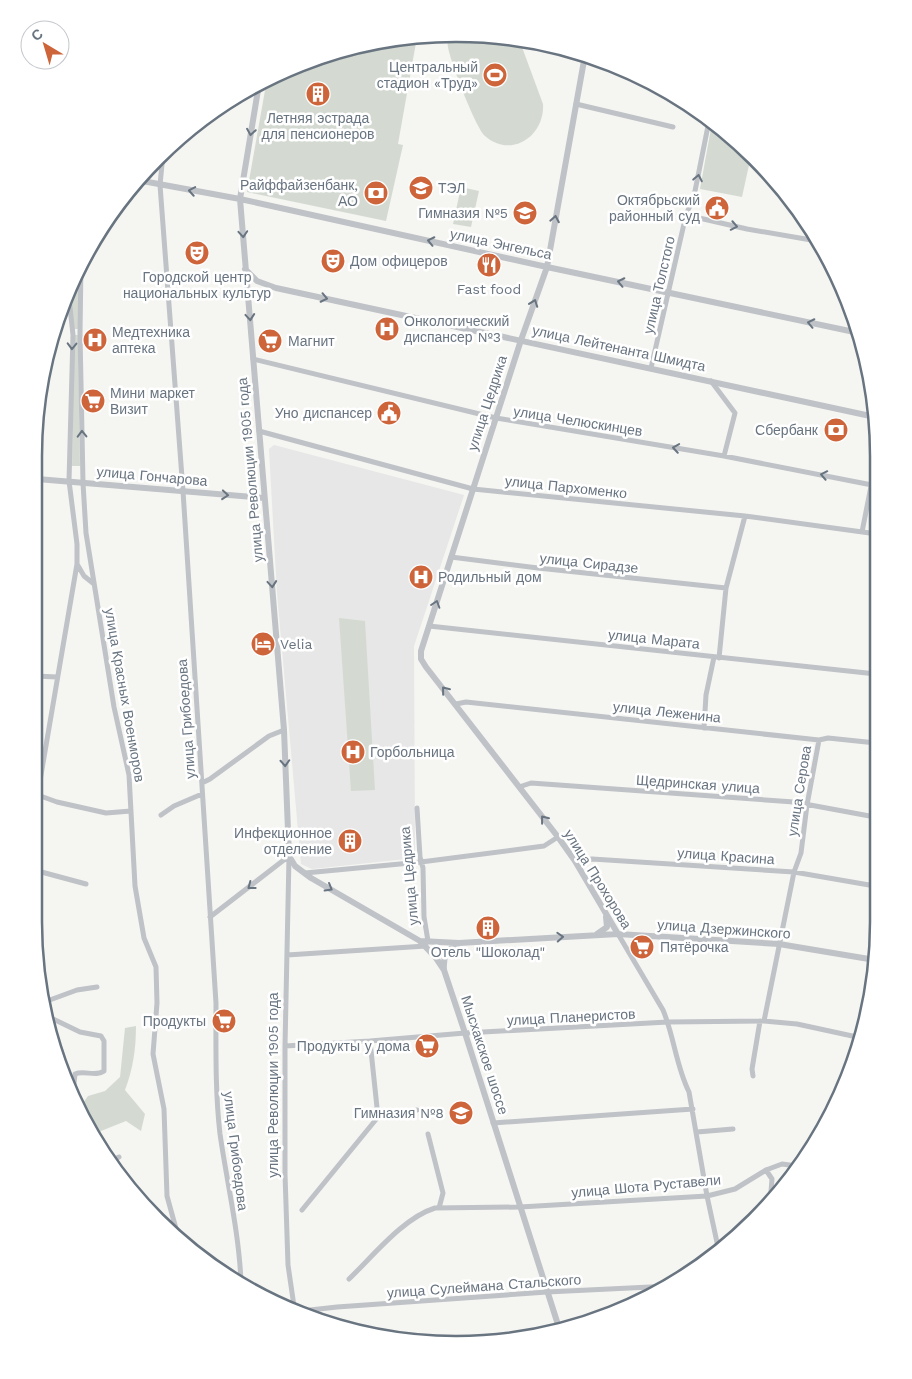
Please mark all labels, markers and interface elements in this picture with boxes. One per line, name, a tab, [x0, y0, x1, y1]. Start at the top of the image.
north arrow	[20, 20, 70, 70]
text: С	[28, 25, 46, 44]
place label: Центральный стадион «Труд»	[377, 59, 478, 91]
sports icon: Центральный стадион «Труд»	[482, 62, 508, 88]
building icon: Летняя эстрада для пенсионеров	[305, 81, 331, 107]
place label: Летняя эстрада для пенсионеров	[262, 110, 374, 142]
one-way arrow	[246, 128, 257, 136]
one-way arrow	[692, 173, 703, 182]
school or university icon: ТЭЛ	[408, 175, 434, 201]
place label: Райффайзенбанк, АО	[240, 177, 358, 209]
bank icon: Райффайзенбанк, АО	[363, 180, 389, 206]
place label: ТЭЛ	[438, 180, 465, 196]
one-way arrow	[188, 186, 196, 196]
place label: Октябрьский районный суд	[609, 192, 700, 224]
public building icon: Октябрьский районный суд	[704, 195, 730, 221]
school or university icon: Гимназия №5	[512, 200, 538, 226]
place label: Гимназия №5	[418, 205, 508, 221]
one-way arrow	[550, 215, 560, 223]
one-way arrow	[729, 220, 738, 231]
street label: улица Энгельса	[449, 225, 553, 263]
one-way arrow	[237, 230, 248, 238]
street label: улица Толстого	[640, 234, 678, 336]
one-way arrow	[426, 237, 435, 247]
theatre icon: Городской центр национальных культур	[184, 240, 210, 266]
theatre icon: Дом офицеров	[320, 248, 346, 274]
restaurant icon: Fast food	[476, 252, 502, 278]
place label: Дом офицеров	[350, 253, 448, 269]
place label: Городской центр национальных культур	[123, 269, 271, 301]
one-way arrow	[616, 278, 625, 288]
place label: Fast food	[457, 281, 521, 297]
one-way arrow	[319, 292, 328, 303]
one-way arrow	[528, 300, 538, 308]
place label: Онкологический диспансер №3	[404, 313, 509, 345]
one-way arrow	[244, 314, 255, 322]
hospital icon: Онкологический диспансер №3	[374, 316, 400, 342]
one-way arrow	[807, 318, 815, 329]
street label: улица Лейтенанта Шмидта	[531, 322, 707, 374]
place label: Медтехника аптека	[112, 324, 190, 356]
hospital icon: Медтехника аптека	[82, 327, 108, 353]
supermarket icon: Магнит	[257, 328, 283, 354]
place label: Магнит	[288, 333, 335, 349]
one-way arrow	[67, 342, 78, 350]
street label: улица Цедрика	[464, 353, 510, 453]
street label: улица Революции 1905 года	[234, 377, 266, 563]
place label: Мини маркет Визит	[110, 385, 196, 417]
supermarket icon: Мини маркет Визит	[80, 388, 106, 414]
public building icon: Уно диспансер	[376, 400, 402, 426]
street label: улица Челюскинцев	[512, 403, 644, 439]
place label: Уно диспансер	[275, 405, 372, 421]
bank icon: Сбербанк	[823, 417, 849, 443]
place label: Сбербанк	[755, 422, 819, 438]
one-way arrow	[77, 430, 87, 438]
one-way arrow	[672, 443, 680, 454]
street label: улица Гончарова	[96, 463, 208, 489]
one-way arrow	[820, 470, 829, 480]
street label: улица Пархоменко	[504, 473, 628, 501]
one-way arrow	[221, 489, 229, 500]
street label: улица Сирадзе	[539, 550, 639, 576]
hospital icon: Родильный дом	[408, 564, 434, 590]
place label: Родильный дом	[438, 569, 542, 585]
one-way arrow	[266, 580, 277, 588]
one-way arrow	[431, 601, 441, 609]
street label: улица Красных Военморов	[102, 607, 148, 783]
street label: улица Марата	[607, 626, 701, 652]
hotel icon: Velia	[250, 631, 276, 657]
place label: Velia	[280, 636, 313, 652]
street label: улица Грибоедова	[174, 658, 198, 779]
one-way arrow	[442, 687, 451, 696]
street label: улица Леженина	[612, 698, 722, 726]
hospital icon: Горбольница	[340, 739, 366, 765]
place label: Горбольница	[370, 744, 455, 760]
street label: улица Серова	[784, 744, 814, 838]
one-way arrow	[280, 760, 291, 768]
street label: Щедринская улица	[636, 772, 761, 796]
one-way arrow	[541, 815, 550, 825]
place label: Инфекционное отделение	[234, 825, 332, 857]
street label: улица Цедрика	[397, 826, 421, 926]
street label: улица Прохорова	[561, 826, 635, 932]
building icon: Инфекционное отделение	[337, 828, 363, 854]
street label: улица Красина	[677, 845, 775, 867]
one-way arrow	[247, 880, 257, 889]
one-way arrow	[323, 882, 332, 892]
building icon: Отель "Шоколад"	[475, 915, 501, 941]
street label: улица Дзержинского	[657, 916, 791, 942]
one-way arrow	[556, 932, 564, 943]
supermarket icon: Пятёрочка	[629, 934, 655, 960]
place label: Пятёрочка	[660, 939, 729, 955]
place label: Отель "Шоколад"	[431, 944, 545, 960]
street label: улица Революции 1905 года	[265, 992, 281, 1178]
street label: Мысхакское шоссе	[458, 994, 512, 1117]
street label: улица Планеристов	[506, 1006, 636, 1028]
supermarket icon: Продукты	[211, 1008, 237, 1034]
place label: Продукты	[143, 1013, 206, 1029]
supermarket icon: Продукты у дома	[414, 1033, 440, 1059]
place label: Продукты у дома	[297, 1038, 410, 1054]
street label: улица Грибоедова	[221, 1090, 251, 1212]
school or university icon: Гимназия №8	[448, 1100, 474, 1126]
place label: Гимназия №8	[354, 1105, 444, 1121]
street label: улица Шота Руставели	[570, 1171, 722, 1201]
street label: улица Сулеймана Стальского	[386, 1271, 582, 1301]

